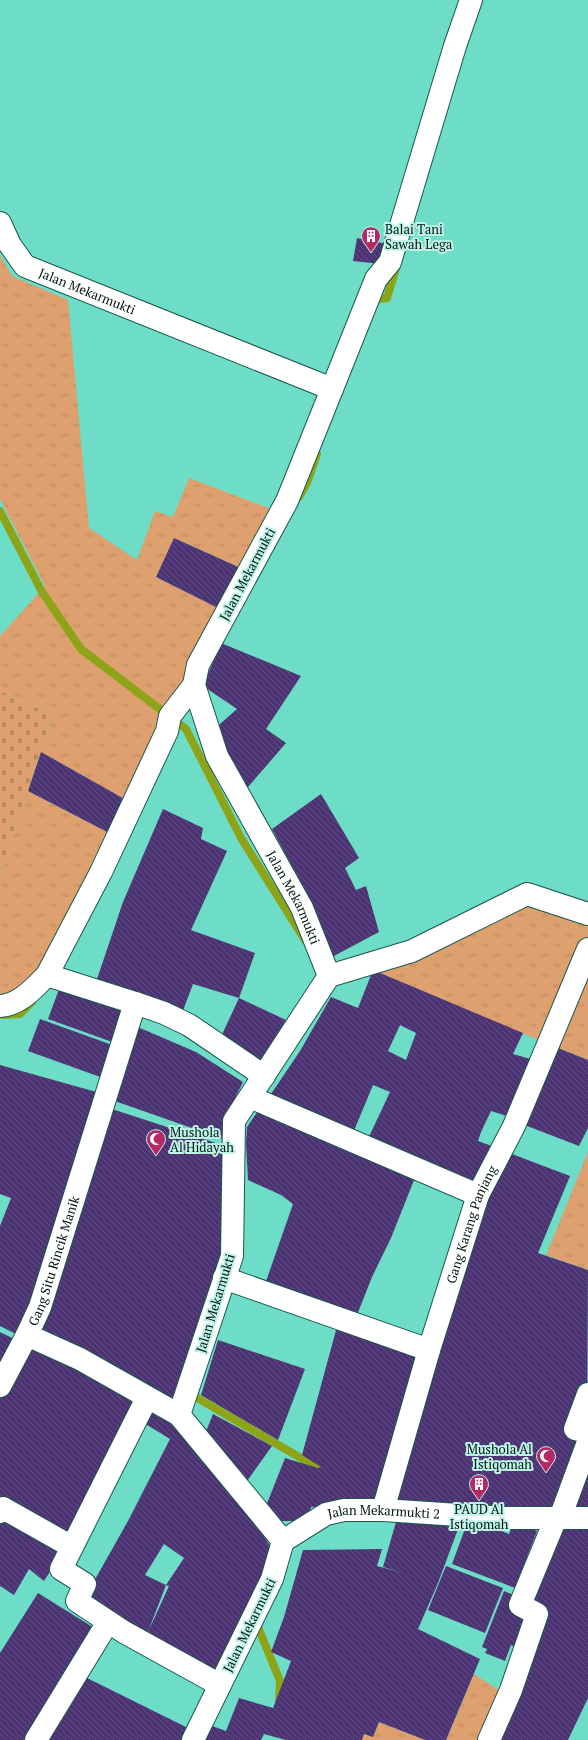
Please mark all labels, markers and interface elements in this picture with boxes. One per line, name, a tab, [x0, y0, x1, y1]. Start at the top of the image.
place label: Balai Tani Sawah Lega	[385, 220, 453, 253]
building icon: Balai Tani Sawah Lega	[360, 225, 382, 253]
street label: Jalan Mekarmukti	[36, 263, 138, 318]
street label: Jalan Mekarmukti	[215, 524, 279, 624]
street label: Jalan Mekarmukti	[263, 847, 324, 947]
place label: Mushola Al Hidayah	[170, 1123, 234, 1156]
mosque icon: Mushola Al Hidayah	[145, 1128, 167, 1156]
street label: Gang Karang Panjang	[442, 1162, 501, 1286]
street label: Gang Situ Rincik Manik	[24, 1193, 83, 1329]
street label: Jalan Mekarmukti	[191, 1251, 239, 1355]
place label: Mushola Al Istiqomah	[467, 1440, 532, 1473]
mosque icon: Mushola Al Istiqomah	[535, 1445, 557, 1473]
building icon: PAUD Al Istiqomah	[468, 1473, 490, 1501]
place label: PAUD Al Istiqomah	[450, 1500, 509, 1533]
street label: Jalan Mekarmukti 2	[326, 1501, 441, 1523]
street label: Jalan Mekarmukti	[218, 1575, 280, 1675]

